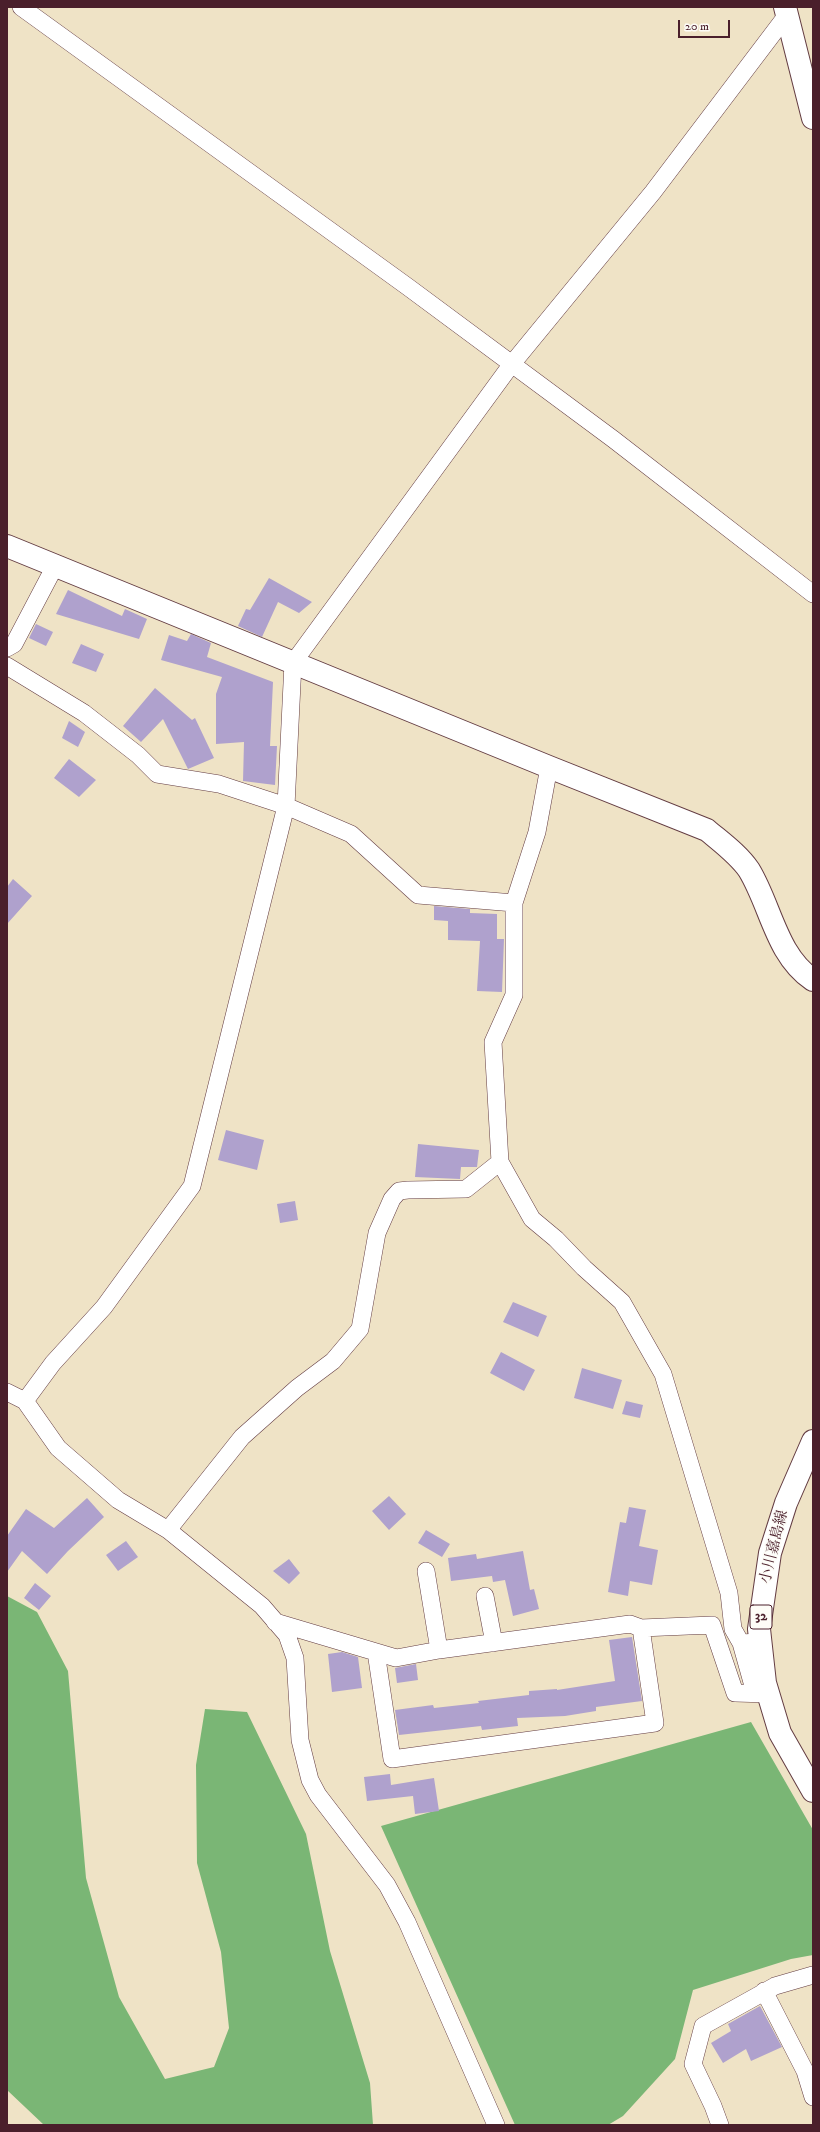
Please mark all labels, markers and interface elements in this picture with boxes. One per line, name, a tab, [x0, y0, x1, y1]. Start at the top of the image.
scale bar	[680, 12, 732, 38]
text: 20 m	[685, 19, 709, 34]
street label: 小川嘉島線	[757, 1508, 793, 1586]
road number: 32	[750, 1605, 772, 1629]

